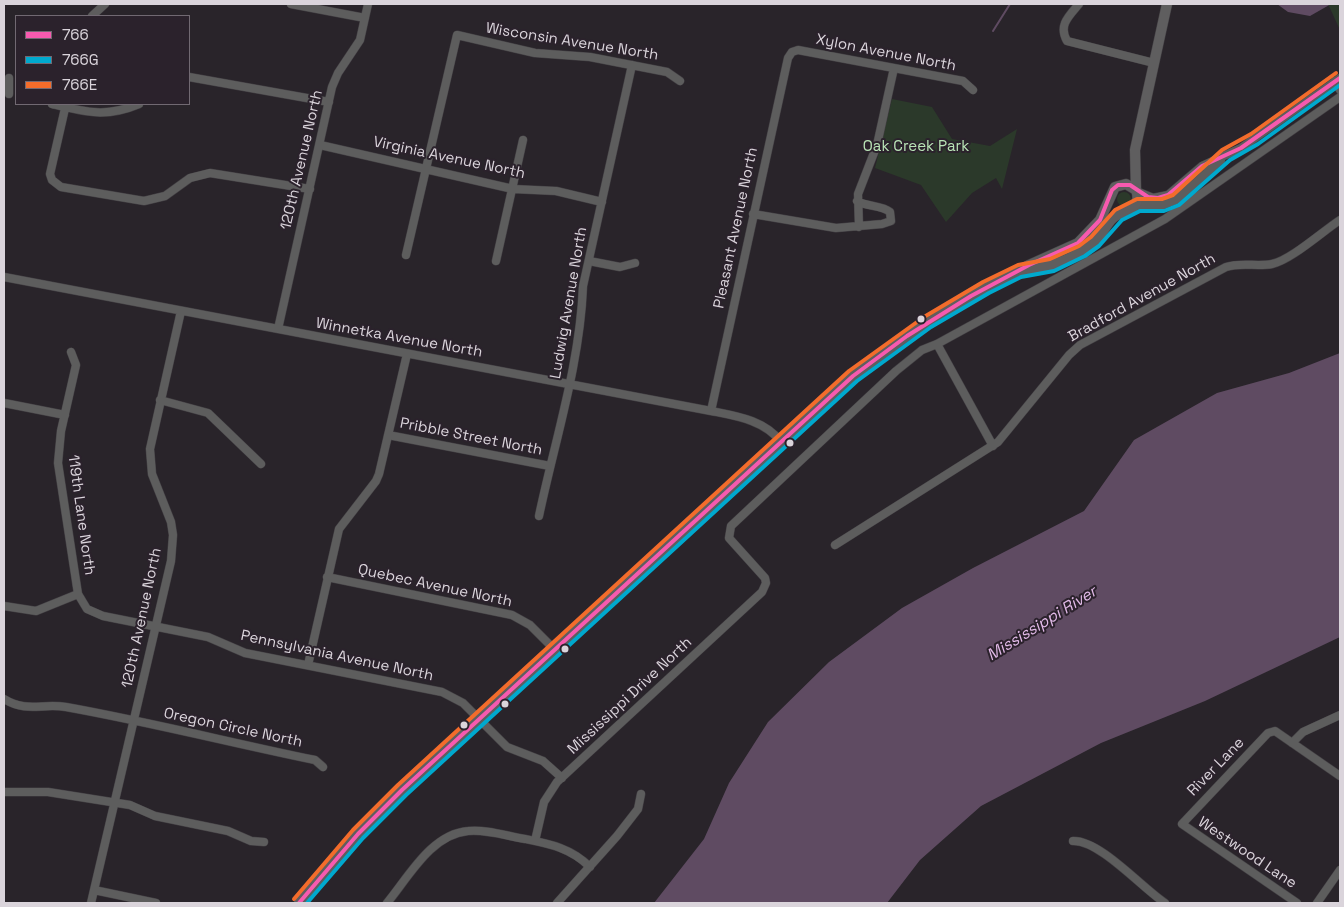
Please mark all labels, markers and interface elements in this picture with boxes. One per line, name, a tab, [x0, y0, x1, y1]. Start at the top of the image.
legend	[15, 15, 190, 105]
street label: Wisconsin Avenue North	[484, 19, 660, 65]
text: 766	[62, 25, 89, 44]
street label: Xylon Avenue North	[814, 31, 958, 75]
text: 766G	[62, 50, 99, 69]
text: 766E	[62, 75, 97, 94]
street label: 120th Avenue North	[277, 88, 327, 232]
street label: Virginia Avenue North	[371, 133, 527, 183]
park label: Oak Creek Park	[863, 138, 969, 156]
street label: Pleasant Avenue North	[710, 146, 762, 310]
street label: Ludwig Avenue North	[547, 226, 591, 380]
street label: Bradford Avenue North	[1065, 250, 1219, 346]
street label: Winnetka Avenue North	[314, 314, 484, 362]
unlabelled marker	[916, 314, 926, 324]
street label: Pribble Street North	[398, 414, 544, 460]
unlabelled marker	[785, 438, 795, 448]
street label: 119th Lane North	[64, 454, 98, 576]
street label: 120th Avenue North	[118, 546, 166, 690]
street label: Quebec Avenue North	[356, 561, 514, 611]
water label: Mississippi River	[984, 583, 1100, 665]
street label: Pennsylvania Avenue North	[239, 627, 435, 685]
street label: Mississippi Drive North	[564, 634, 696, 758]
unlabelled marker	[560, 644, 570, 654]
unlabelled marker	[500, 699, 510, 709]
street label: Oregon Circle North	[162, 705, 304, 751]
unlabelled marker	[459, 720, 469, 730]
street label: River Lane	[1184, 734, 1248, 800]
street label: Westwood Lane	[1194, 813, 1300, 893]

